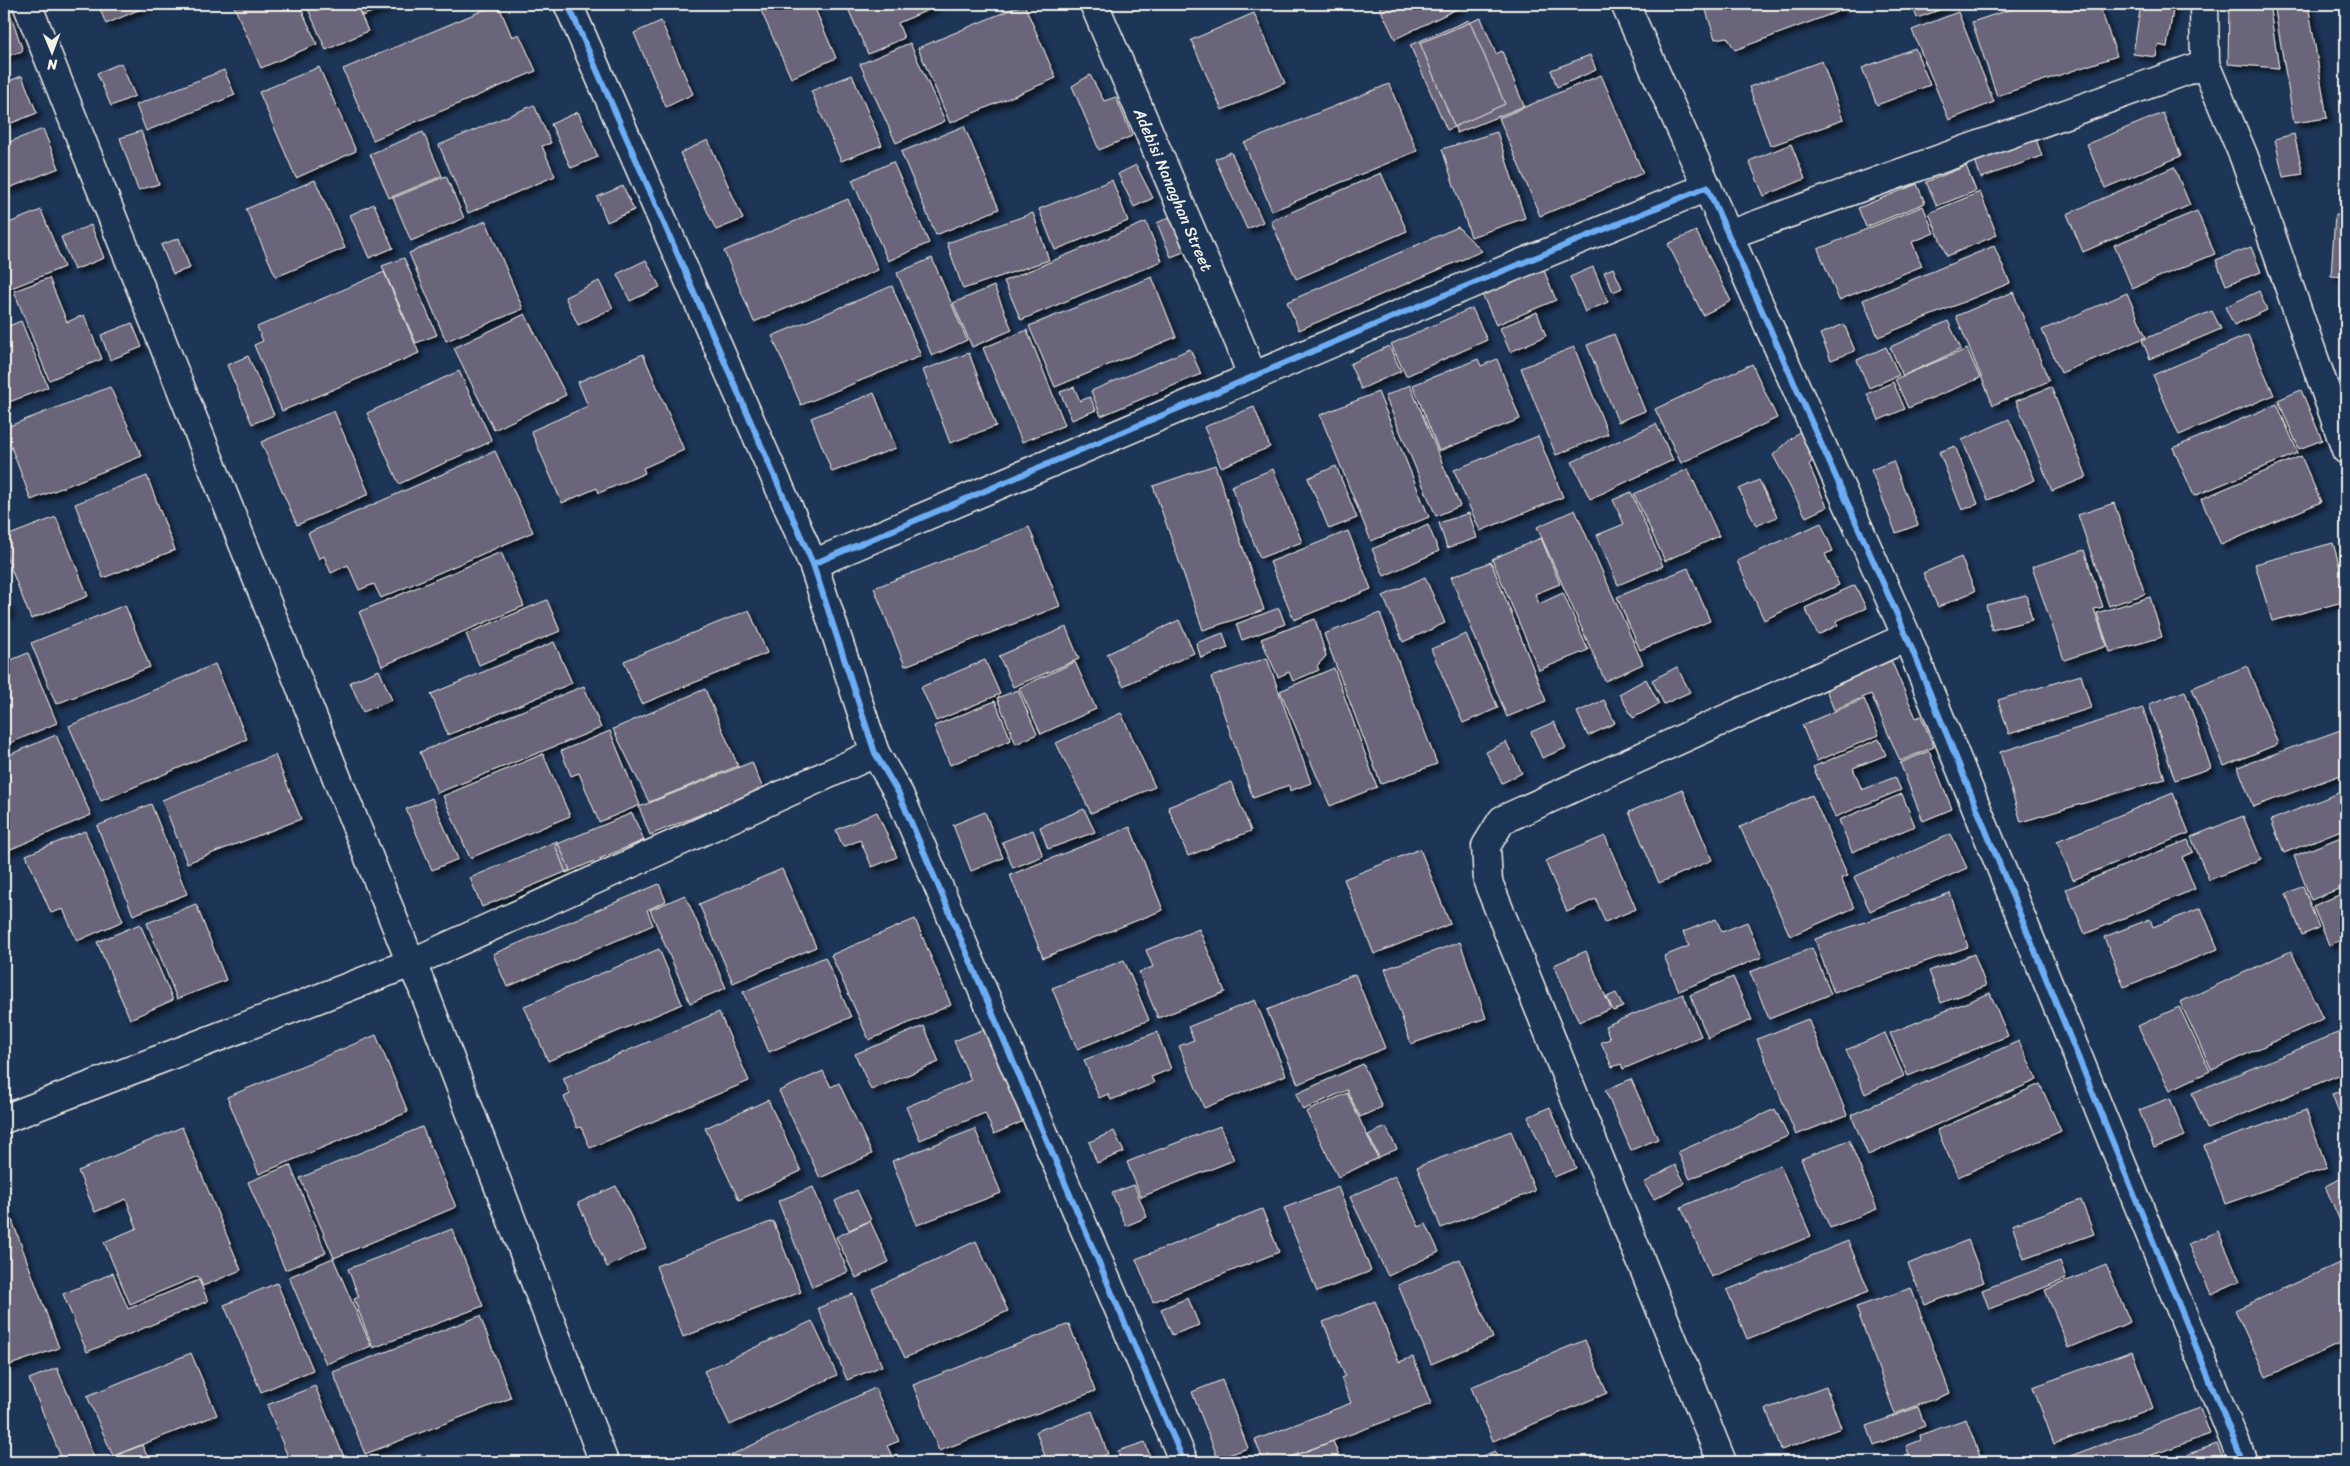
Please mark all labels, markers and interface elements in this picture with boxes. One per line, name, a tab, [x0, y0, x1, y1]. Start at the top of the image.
north arrow	[28, 28, 78, 78]
text: N	[47, 52, 58, 77]
street label: Adebisi Nanaghan Street	[1125, 103, 1221, 276]

